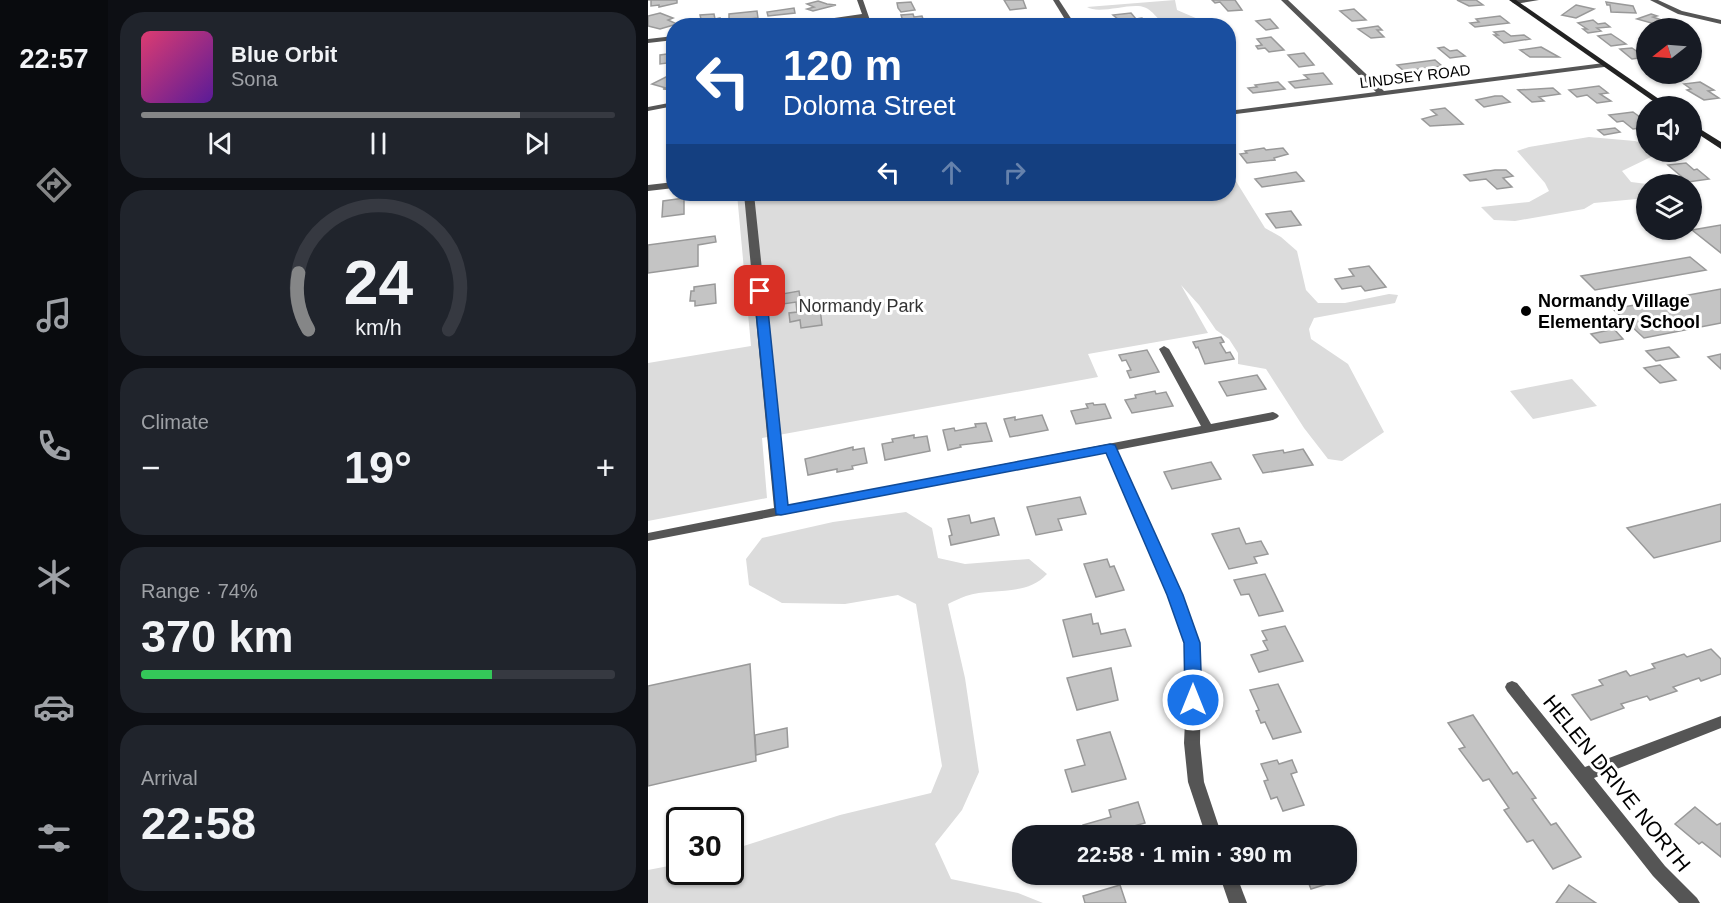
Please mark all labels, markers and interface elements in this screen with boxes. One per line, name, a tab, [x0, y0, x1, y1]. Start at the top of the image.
north arrow	[1636, 18, 1702, 84]
map controls	[1636, 18, 1702, 240]
text: Blue Orbit	[231, 42, 337, 67]
icon: left	[684, 42, 762, 120]
text: 120 m	[783, 42, 902, 89]
text: 22:57	[19, 44, 89, 74]
street label: LINDSEY ROAD	[1359, 61, 1471, 91]
text: Sona	[231, 68, 278, 90]
text: Doloma Street	[783, 91, 956, 121]
button: sound	[1636, 96, 1702, 162]
icon: previous	[204, 127, 237, 160]
icon: pause	[362, 127, 395, 160]
icon: next	[520, 127, 553, 160]
icon: left	[872, 156, 905, 189]
icon: ahead	[935, 156, 968, 189]
icon: right	[998, 156, 1031, 189]
icon: directions	[33, 164, 75, 206]
button: layers	[1636, 174, 1702, 240]
text: 24	[343, 248, 413, 317]
pin	[734, 265, 785, 316]
icon: arrive	[743, 274, 776, 307]
place label: Normandy Village Elementary School	[1538, 291, 1700, 332]
icon: music	[33, 294, 75, 336]
park label: Normandy Park	[798, 296, 925, 316]
marker: Normandy Village Elementary School	[1519, 304, 1533, 318]
text: km/h	[355, 317, 401, 341]
text: Climate	[141, 411, 209, 433]
icon: phone	[33, 425, 75, 467]
text: 19°	[344, 442, 412, 493]
text: −	[141, 449, 160, 486]
text: +	[596, 449, 615, 486]
icon: climate	[33, 556, 75, 598]
text: Range · 74%	[141, 580, 258, 602]
text: 370 km	[141, 611, 294, 662]
position arrow	[1161, 668, 1225, 732]
icon: car	[33, 686, 75, 728]
street label: HELEN DRIVE NORTH	[1539, 690, 1695, 876]
text: Arrival	[141, 767, 198, 789]
text: 22:58	[141, 798, 256, 849]
speed limit sign: 30	[666, 807, 744, 885]
icon: filters	[33, 817, 75, 859]
text: 22:58 · 1 min · 390 m	[1077, 842, 1292, 867]

